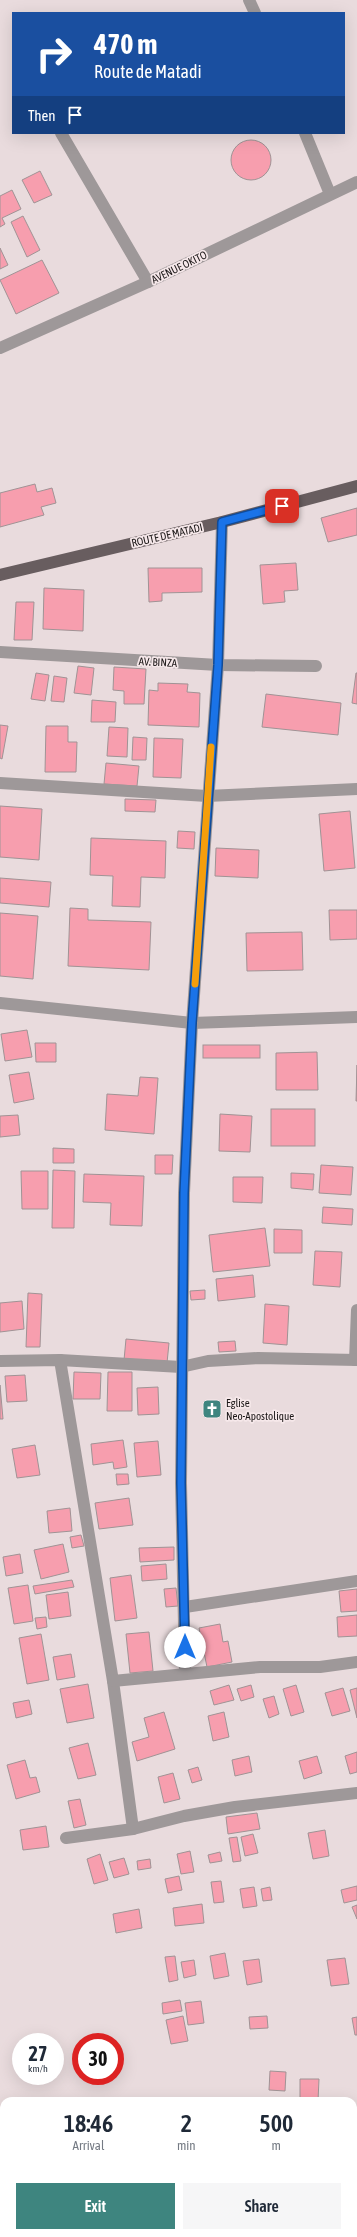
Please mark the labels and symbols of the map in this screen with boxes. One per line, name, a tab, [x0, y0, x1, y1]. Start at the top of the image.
street label: AVENUE OKITO	[149, 248, 209, 286]
pin	[265, 489, 299, 523]
street label: ROUTE DE MATADI	[130, 521, 204, 549]
street label: AV. BINZA	[138, 655, 178, 669]
place label: Eglise Neo-Apostolique	[226, 1397, 294, 1422]
church icon: Eglise Neo-Apostolique	[201, 1398, 223, 1420]
position arrow	[164, 1626, 206, 1668]
speed limit sign: 30	[72, 2033, 124, 2085]

